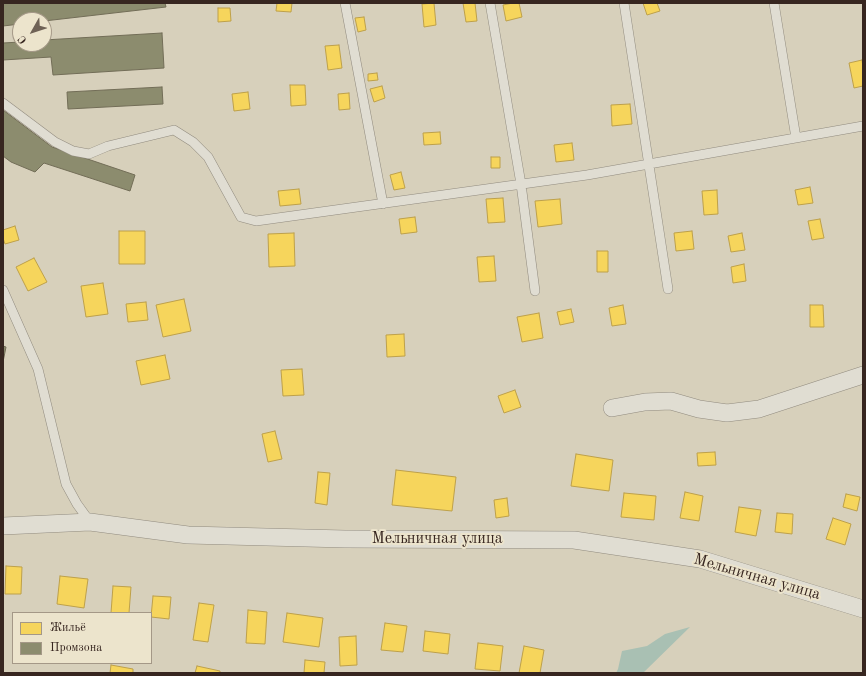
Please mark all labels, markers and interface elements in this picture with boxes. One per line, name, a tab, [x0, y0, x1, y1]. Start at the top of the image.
north arrow	[12, 12, 52, 52]
text: С	[17, 33, 30, 46]
street label: Мельничная улица	[371, 529, 503, 549]
street label: Мельничная улица	[691, 550, 823, 604]
legend	[12, 612, 152, 664]
text: Жильё	[50, 622, 86, 634]
text: Промзона	[50, 642, 102, 654]

